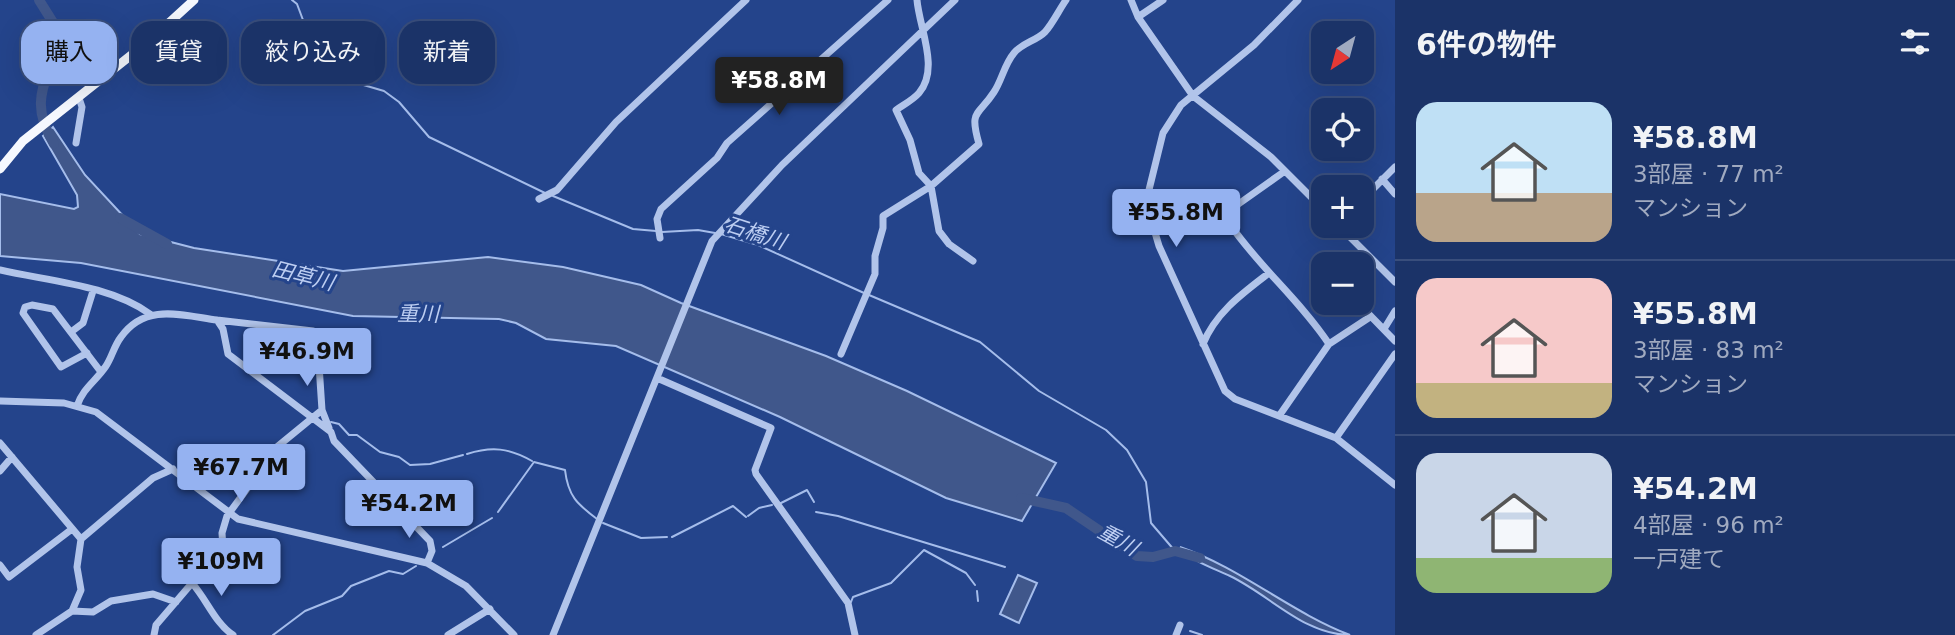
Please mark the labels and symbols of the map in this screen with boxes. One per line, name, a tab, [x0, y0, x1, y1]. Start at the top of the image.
north arrow	[1311, 21, 1374, 84]
pin: ¥58.8M	[722, 58, 836, 117]
pin: ¥55.8M	[1119, 190, 1233, 249]
water label: 石橋川	[721, 212, 791, 255]
water label: 田草川	[270, 257, 338, 296]
water label: 重川	[397, 302, 441, 326]
pin: ¥46.9M	[250, 328, 364, 388]
pin: ¥67.7M	[184, 444, 298, 504]
pin: ¥54.2M	[352, 480, 466, 540]
water label: 重川	[1094, 519, 1144, 562]
pin: ¥109M	[172, 538, 270, 598]

